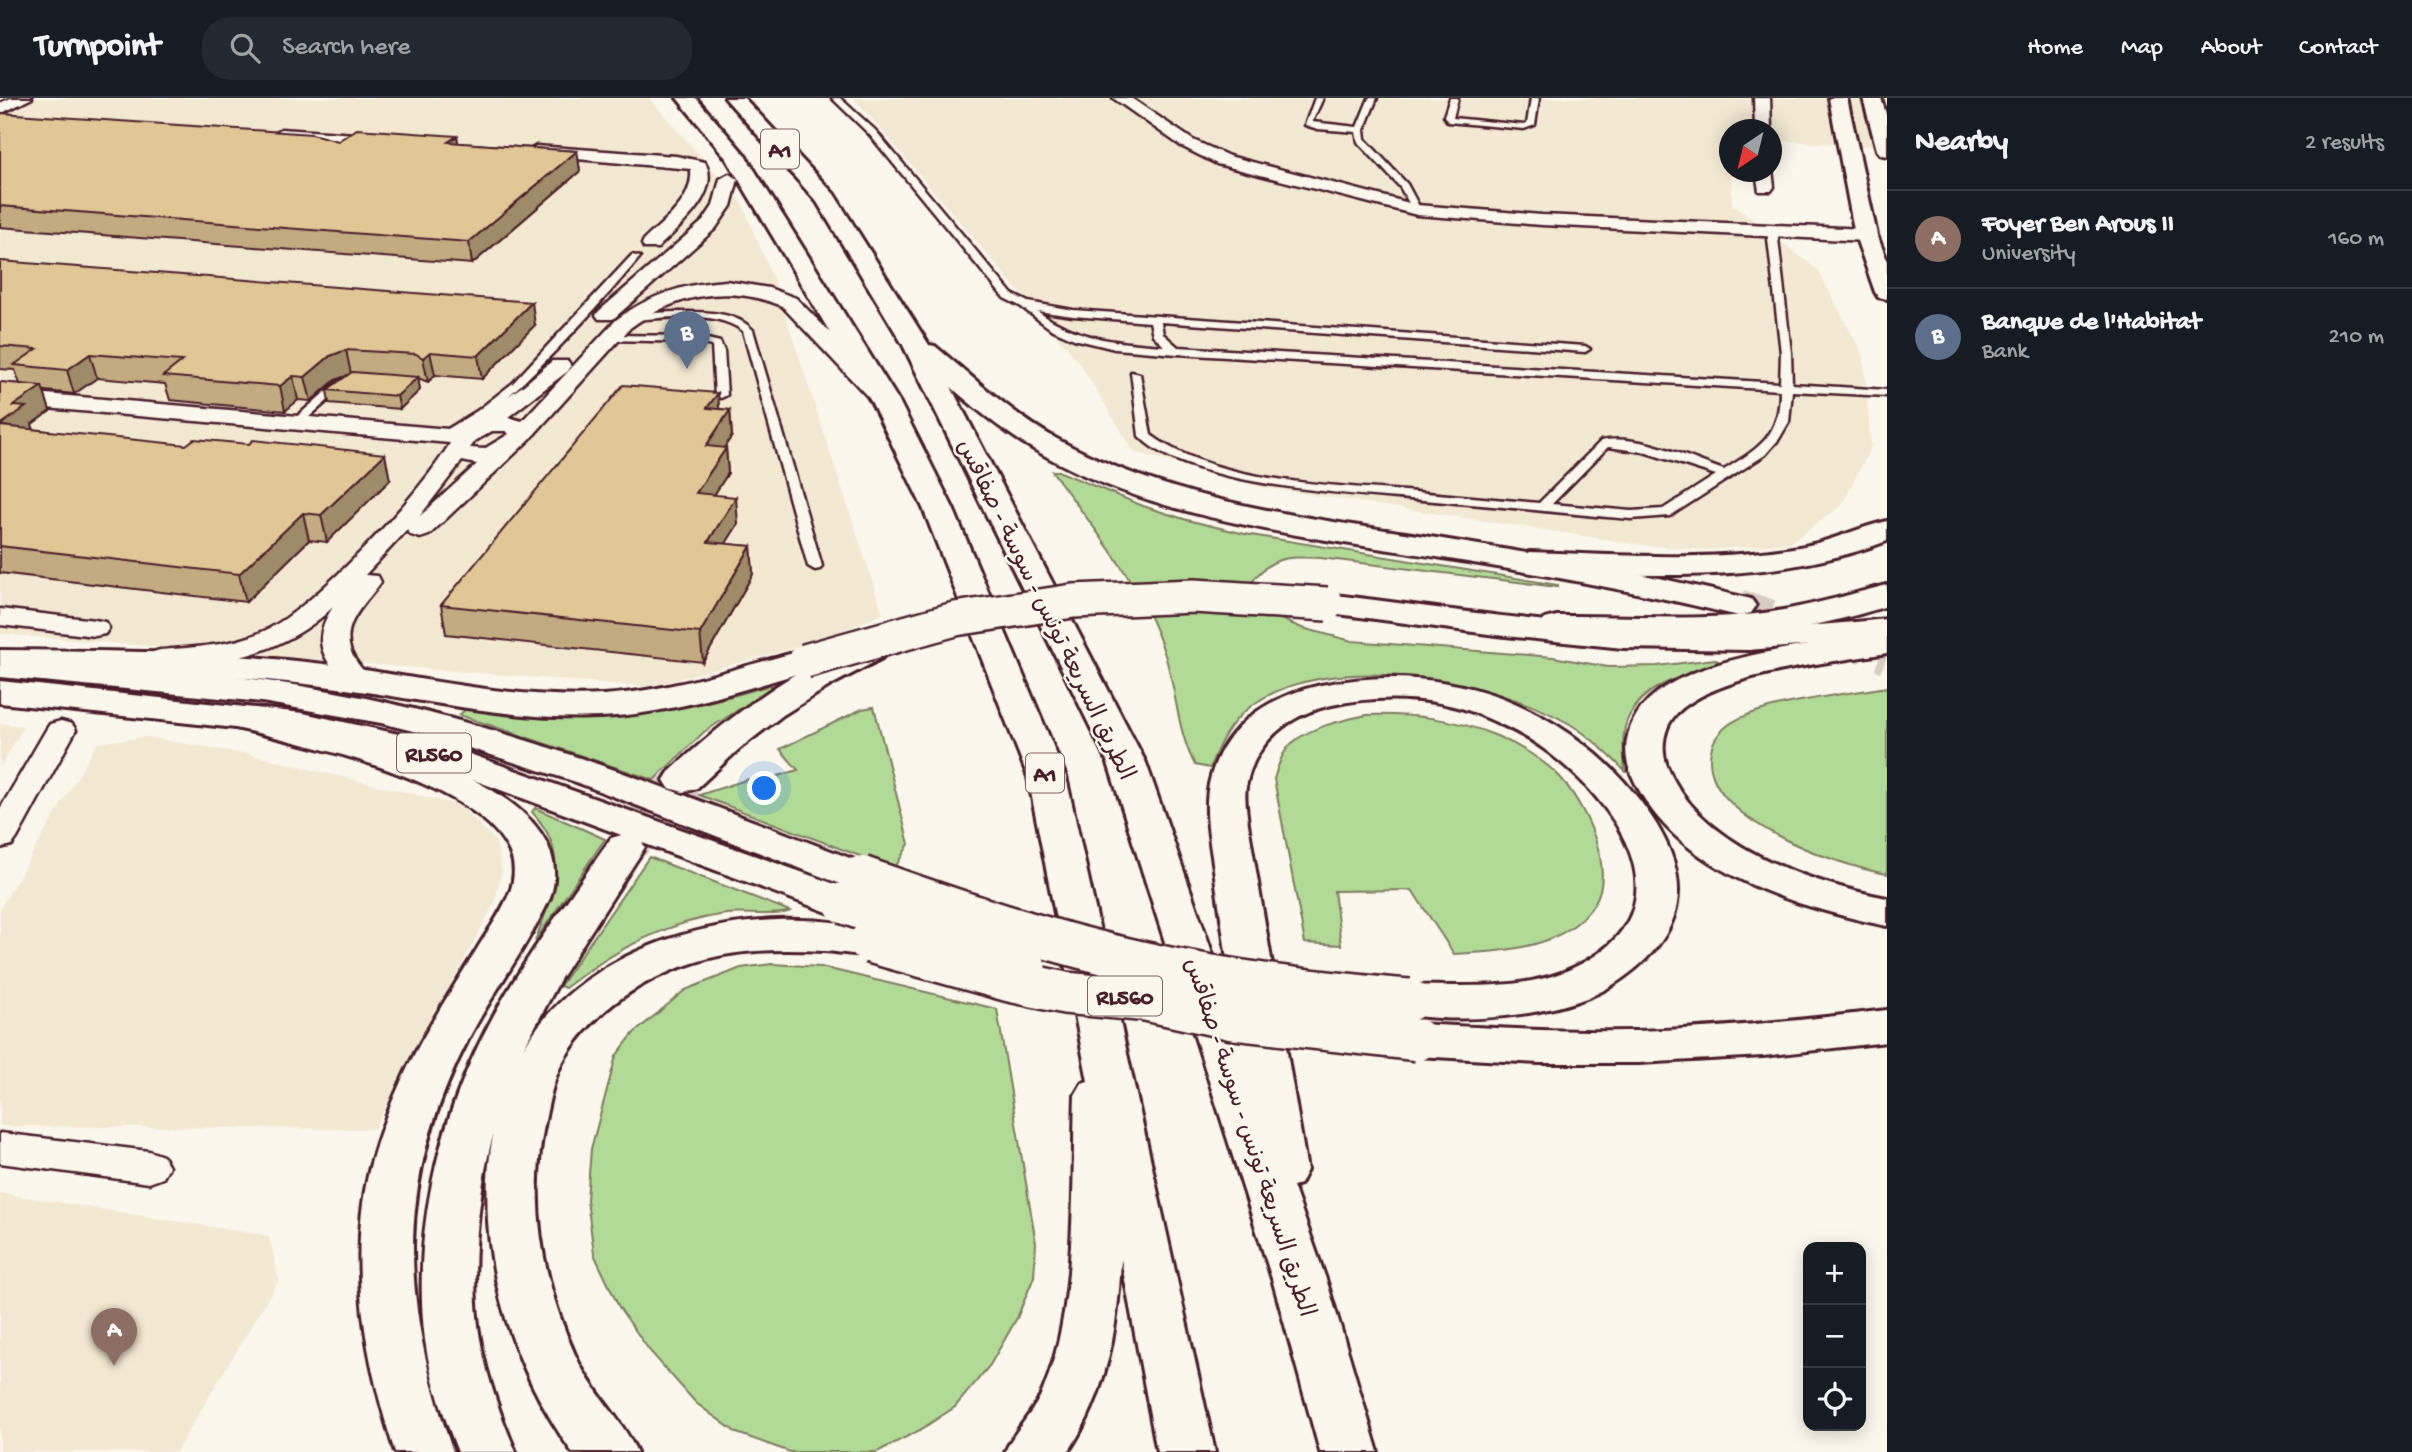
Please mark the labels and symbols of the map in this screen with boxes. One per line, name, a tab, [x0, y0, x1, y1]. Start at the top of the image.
north arrow	[1719, 119, 1782, 182]
road number: A1	[761, 130, 799, 168]
pin: B	[664, 311, 710, 369]
street label: الطريق السريعة تونس - سوسة - صفاقس	[948, 435, 1139, 786]
road number: RL560	[397, 734, 471, 772]
road number: A1	[1026, 754, 1064, 792]
your location	[747, 771, 781, 805]
street label: الطريق السريعة تونس - سوسة - صفاقس	[1176, 955, 1320, 1321]
road number: RL560	[1088, 976, 1162, 1015]
pin: A	[91, 1308, 137, 1366]

